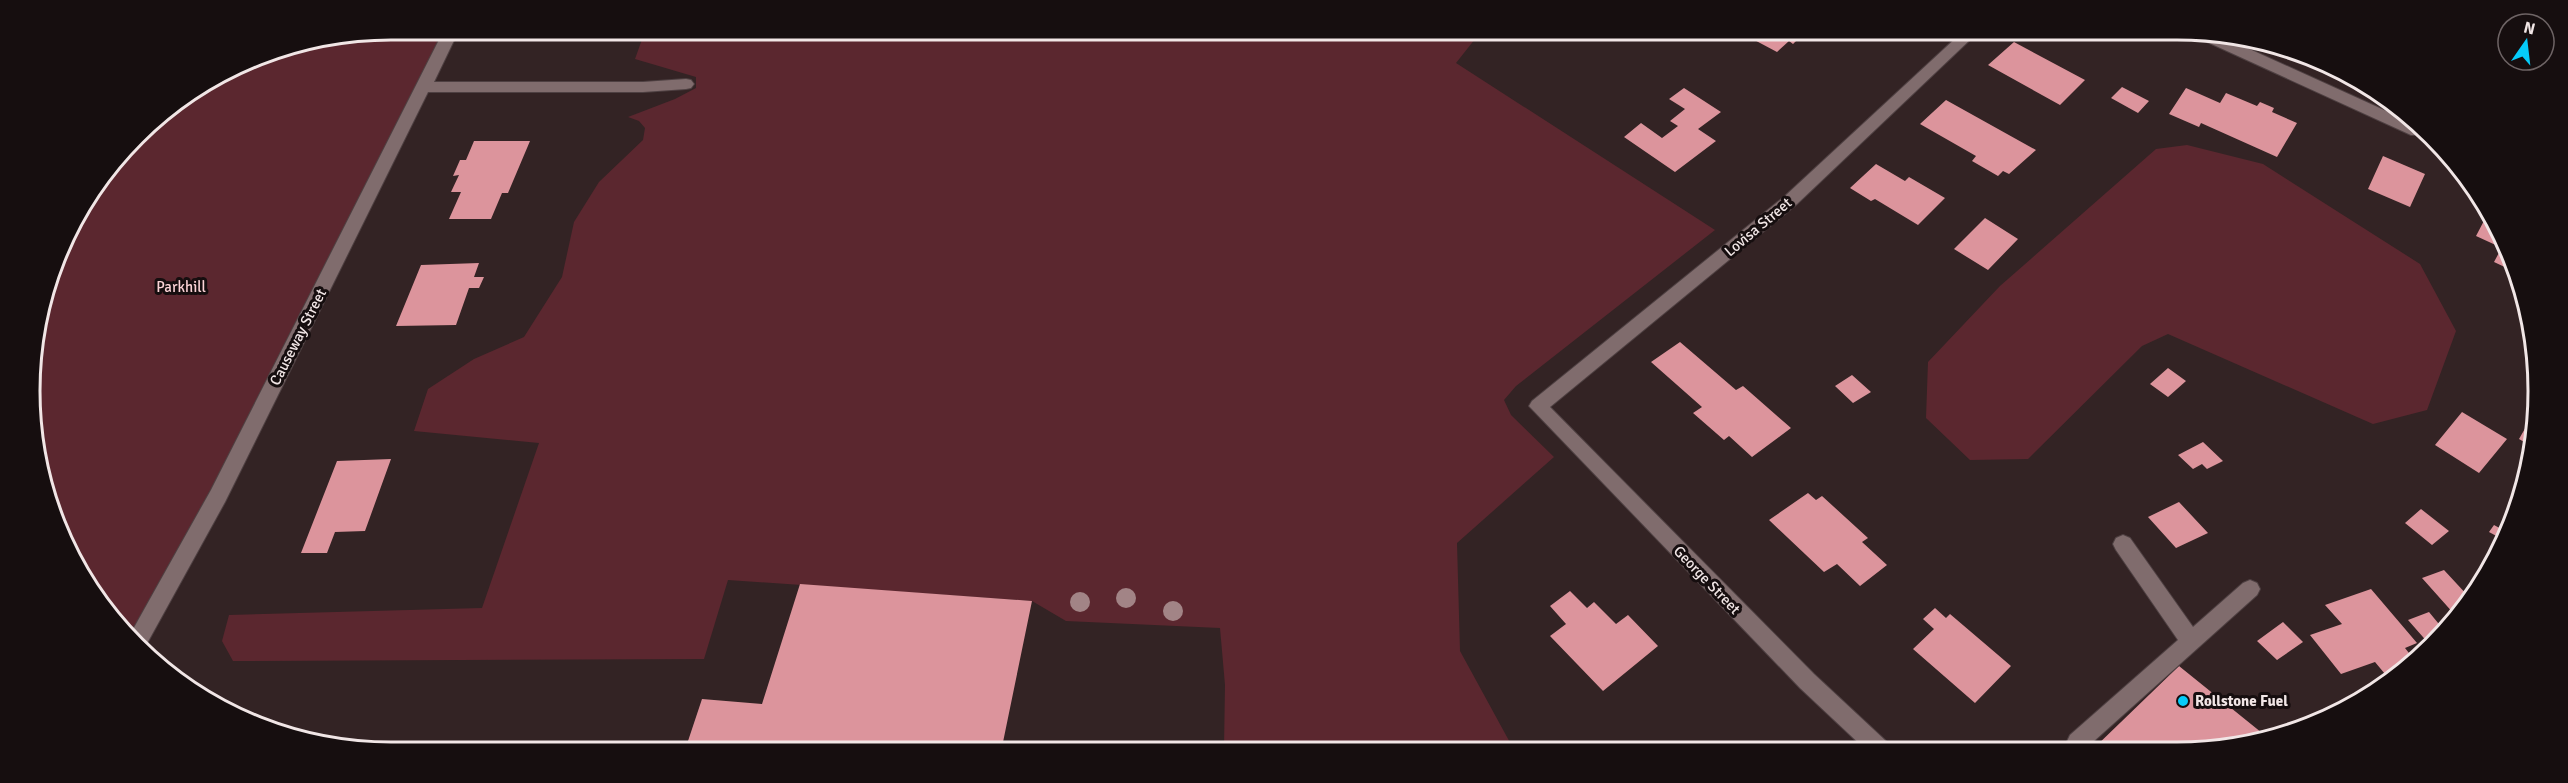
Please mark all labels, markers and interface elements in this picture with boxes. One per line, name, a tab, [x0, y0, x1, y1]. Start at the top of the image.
north arrow	[2496, 12, 2556, 72]
text: N	[2522, 17, 2537, 39]
street label: Lovisa Street	[1721, 194, 1795, 260]
park label: Parkhill	[156, 278, 206, 296]
street label: Causeway Street	[266, 286, 330, 388]
street label: George Street	[1670, 542, 1744, 618]
place label: Rollstone Fuel	[2195, 692, 2288, 710]
marker: Rollstone Fuel	[2176, 694, 2190, 708]

